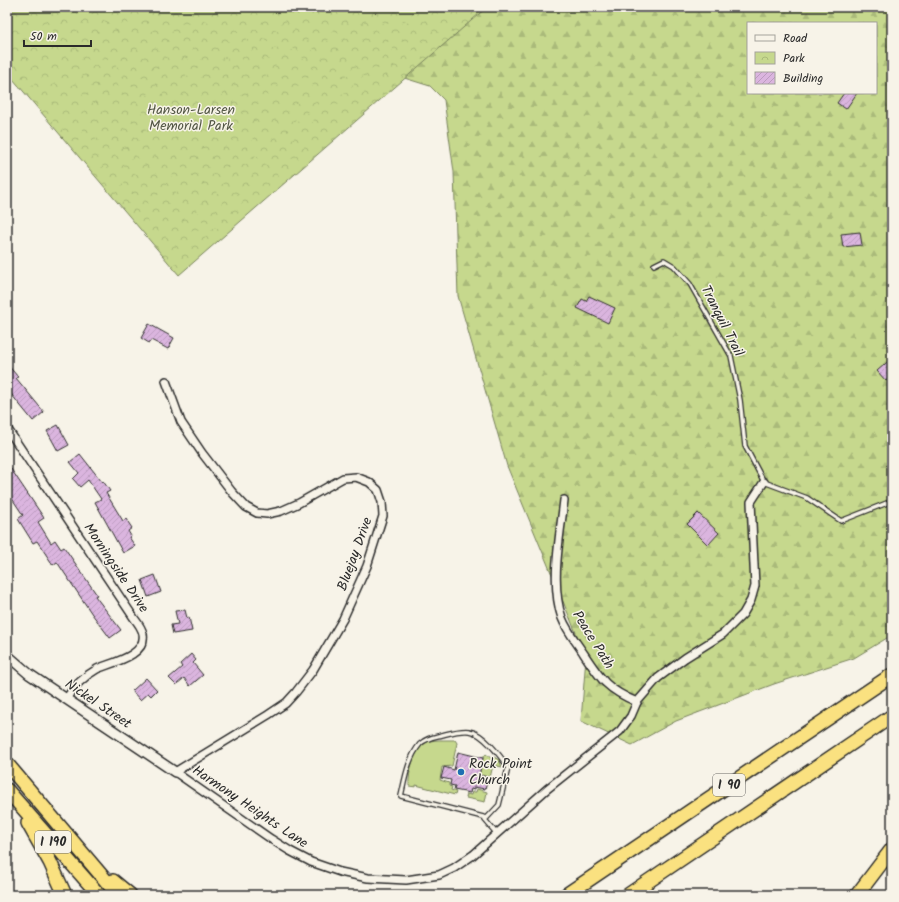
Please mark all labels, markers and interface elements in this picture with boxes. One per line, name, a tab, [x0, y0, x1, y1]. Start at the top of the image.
scale bar	[24, 22, 91, 48]
legend	[747, 22, 877, 94]
text: 50 m	[30, 27, 57, 46]
text: Road	[783, 29, 808, 48]
text: Park	[783, 49, 805, 68]
text: Building	[783, 69, 823, 88]
park label: Hanson-Larsen Memorial Park	[147, 99, 235, 137]
street label: Tranquil Trail	[695, 282, 750, 361]
street label: Bluejay Drive	[332, 513, 379, 594]
street label: Morningside Drive	[78, 519, 155, 618]
street label: Peace Path	[566, 606, 620, 674]
street label: Nickel Street	[60, 674, 136, 735]
place label: Rock Point Church	[469, 753, 533, 791]
street label: Harmony Heights Lane	[188, 760, 313, 854]
marker: Rock Point Church	[456, 767, 466, 777]
road number: I 90	[713, 774, 745, 796]
road number: I 190	[35, 831, 71, 853]

